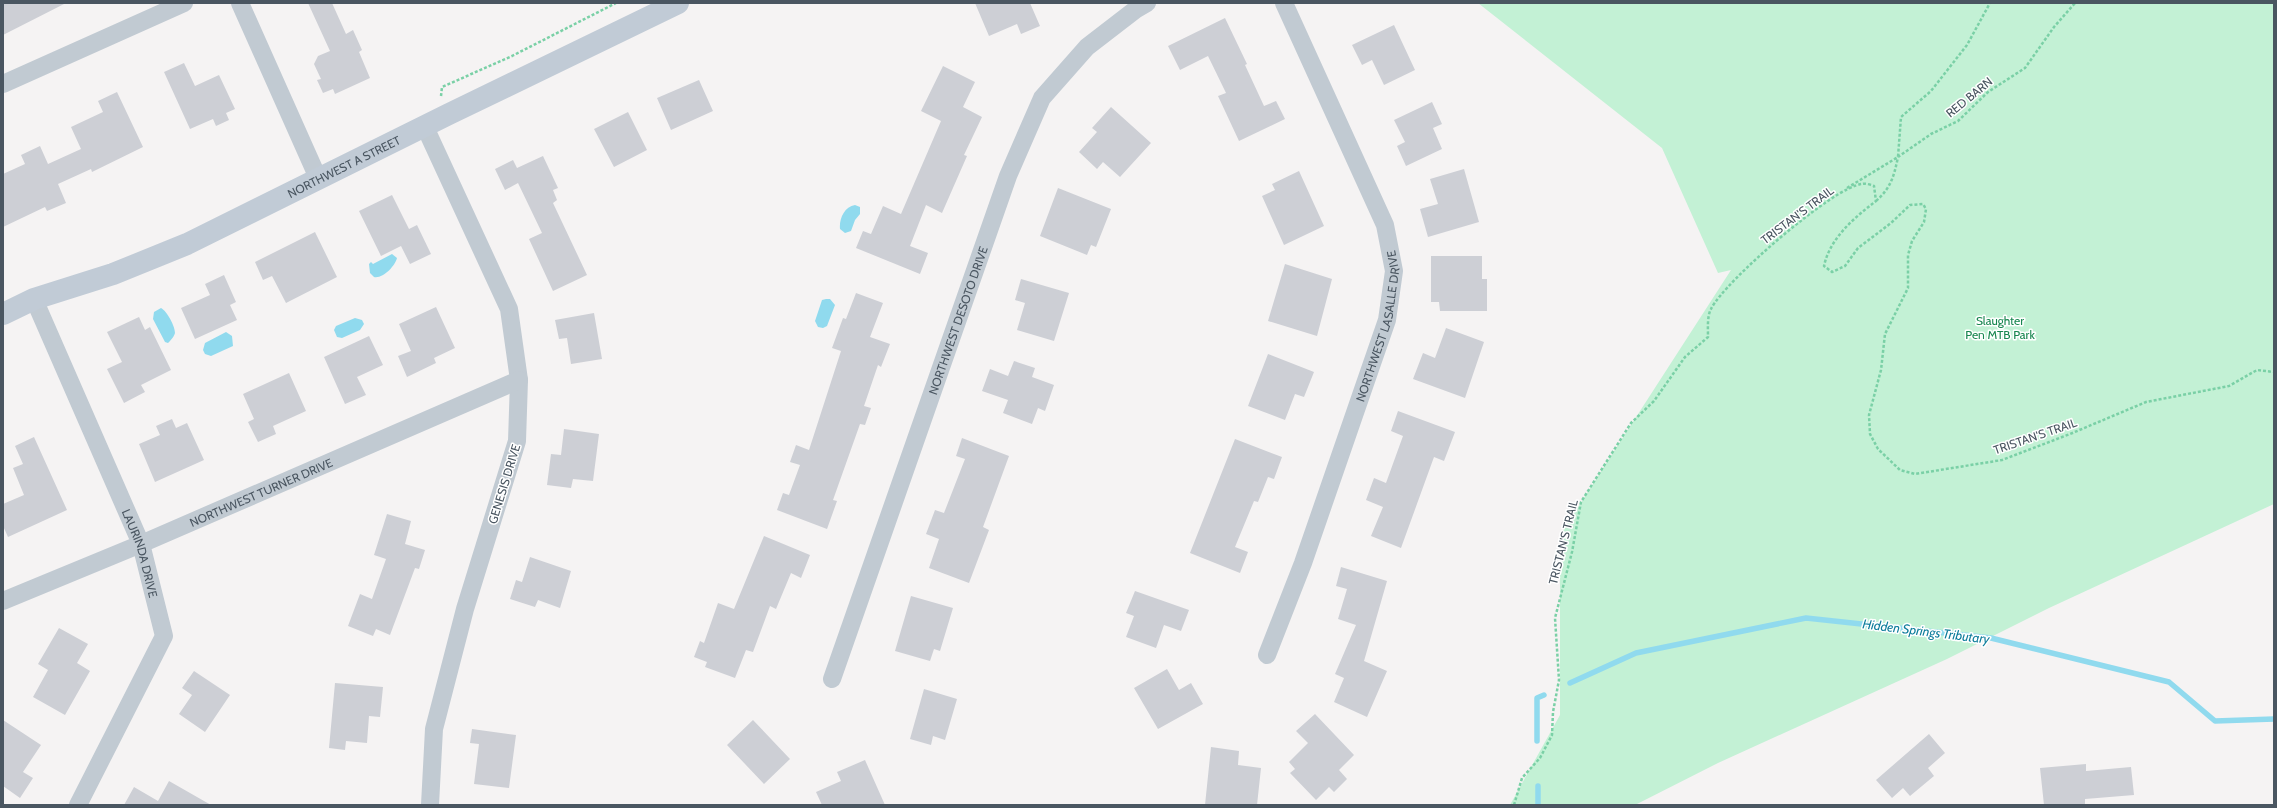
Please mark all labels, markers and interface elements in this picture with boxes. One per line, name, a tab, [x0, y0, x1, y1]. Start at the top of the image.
street label: RED BARN	[1943, 74, 1995, 120]
street label: NORTHWEST A STREET	[285, 132, 403, 201]
street label: TRISTAN'S TRAIL	[1758, 183, 1836, 247]
street label: NORTHWEST DESOTO DRIVE	[925, 244, 991, 397]
street label: NORTHWEST LASALLE DRIVE	[1352, 249, 1402, 404]
park label: Slaughter Pen MTB Park	[1965, 313, 2035, 342]
street label: TRISTAN'S TRAIL	[1991, 415, 2079, 457]
street label: GENESIS DRIVE	[485, 442, 523, 526]
street label: NORTHWEST TURNER DRIVE	[187, 454, 335, 530]
street label: TRISTAN'S TRAIL	[1545, 498, 1581, 586]
street label: LAURINDA DRIVE	[119, 507, 162, 599]
water label: Hidden Springs Tributary	[1862, 615, 1991, 647]

